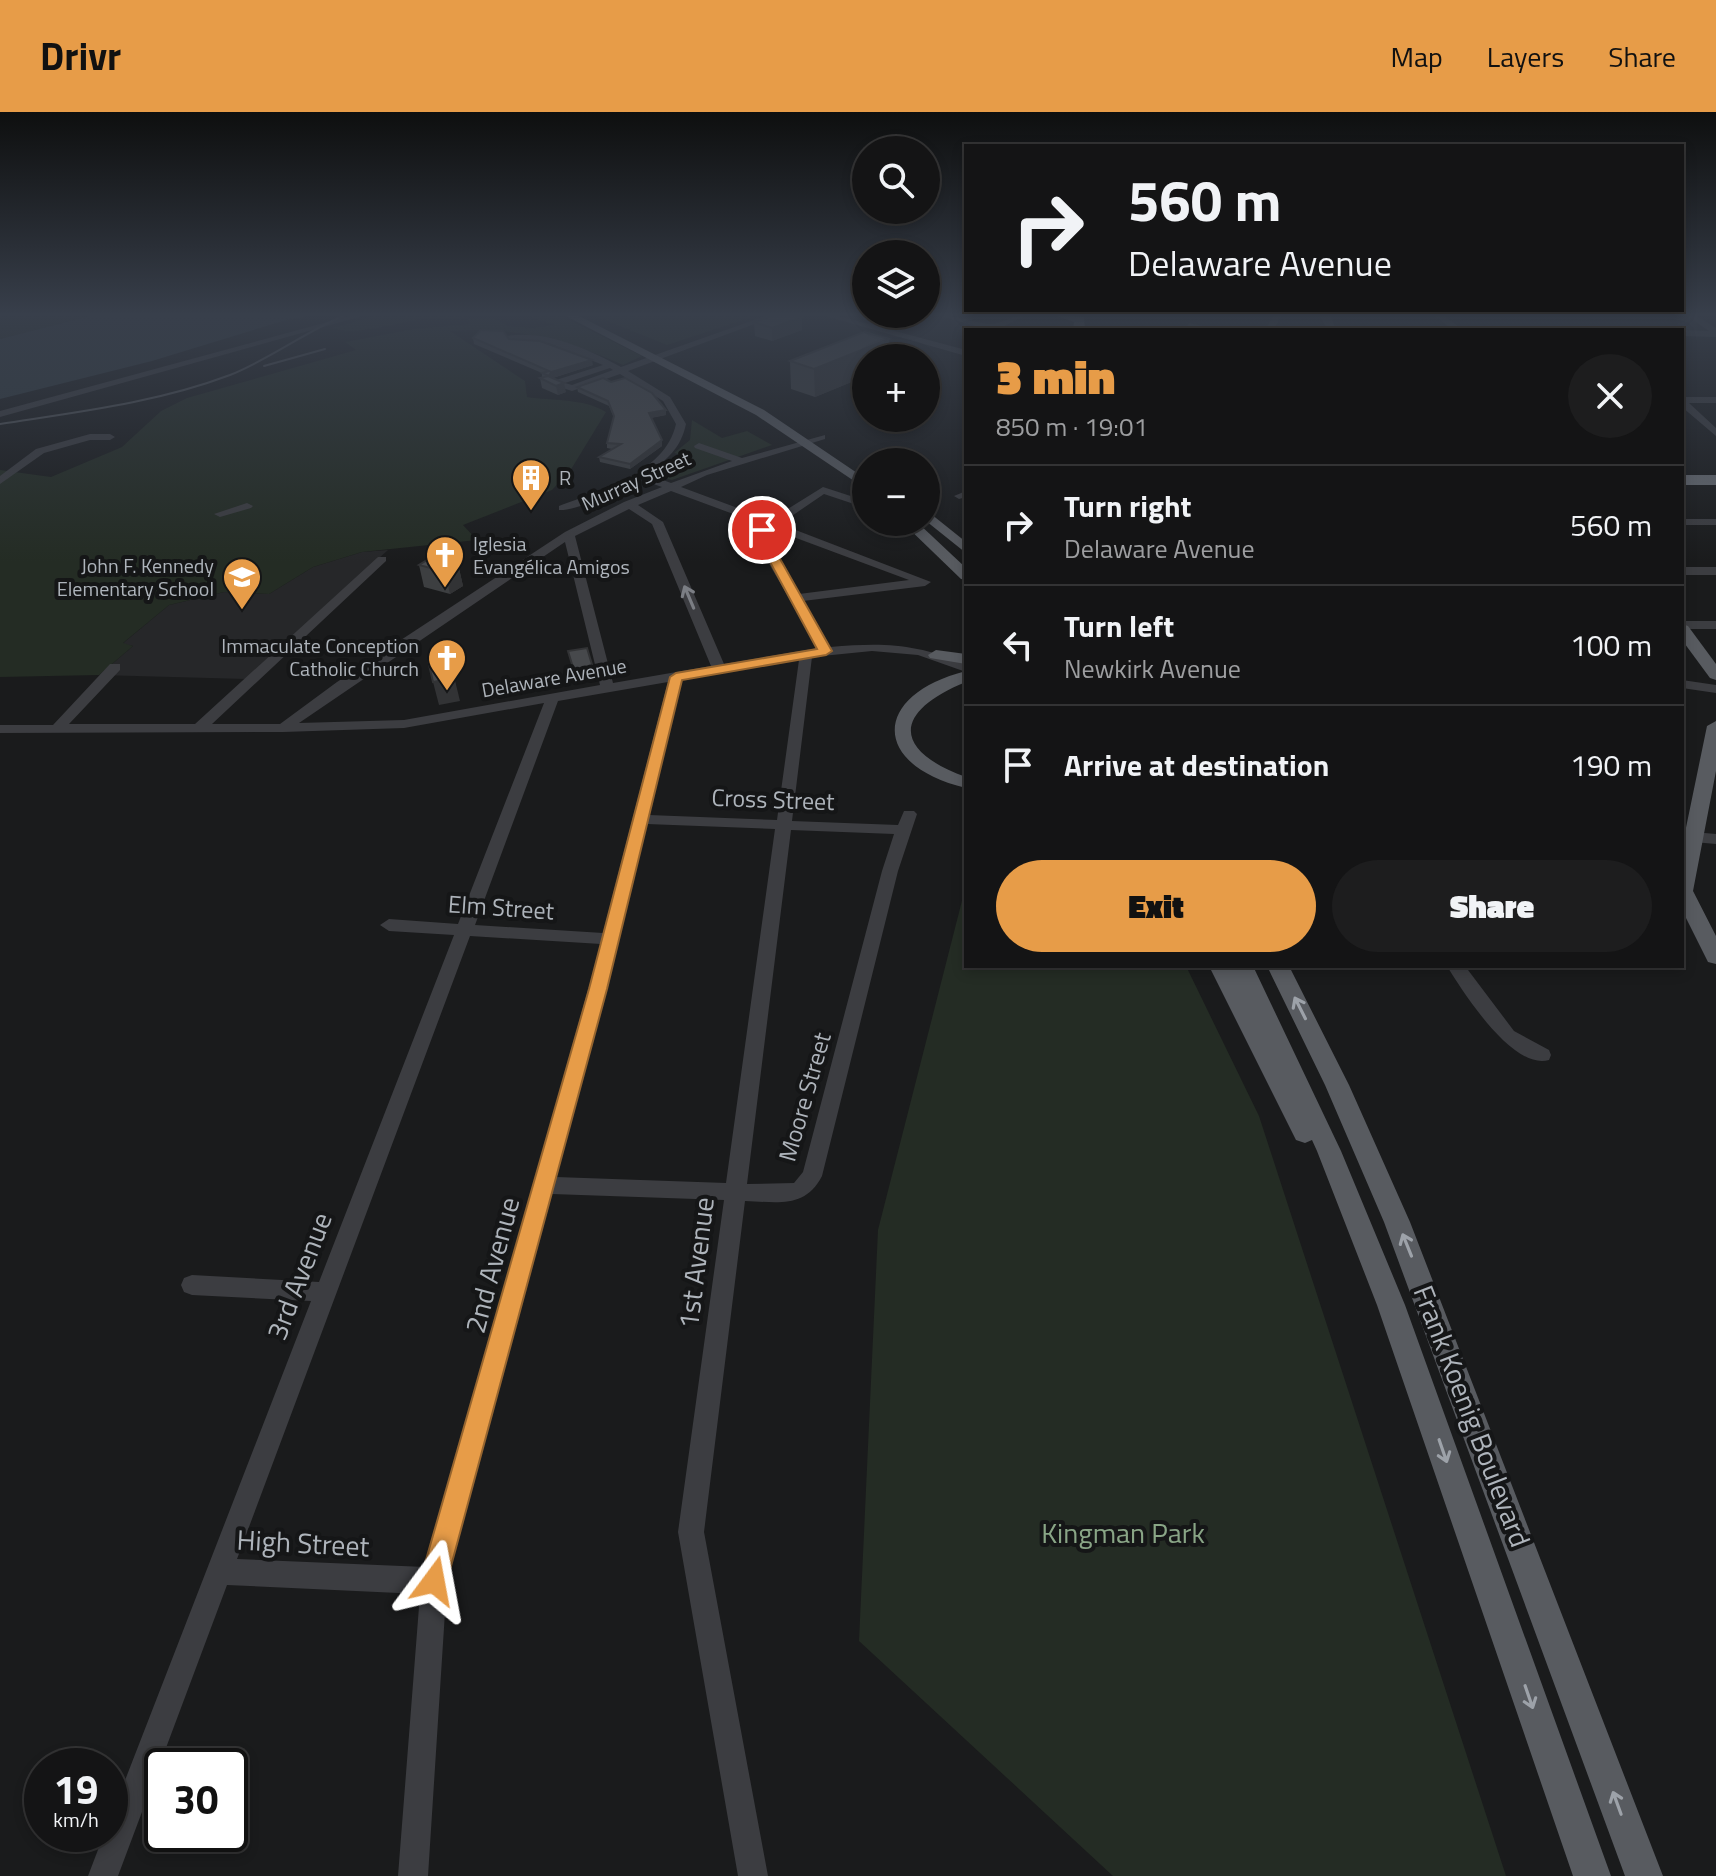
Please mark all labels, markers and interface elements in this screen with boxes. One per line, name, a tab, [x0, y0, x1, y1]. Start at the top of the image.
text: Drivr	[40, 27, 121, 85]
text: Map	[1390, 35, 1443, 78]
text: Layers	[1487, 35, 1564, 78]
text: Share	[1608, 35, 1676, 78]
map controls	[852, 136, 940, 536]
button: search	[852, 136, 940, 224]
text: 560 m	[1128, 158, 1281, 243]
icon: right	[996, 176, 1100, 280]
text: Delaware Avenue	[1128, 235, 1392, 290]
button: layers	[852, 240, 940, 328]
text: 3 min	[996, 340, 1115, 413]
button: +	[852, 344, 940, 432]
button: close	[1568, 354, 1652, 438]
text: 850 m · 19:01	[996, 407, 1148, 446]
street label: Murray Street	[576, 443, 695, 518]
button: −	[852, 448, 940, 536]
building icon: R	[510, 457, 552, 512]
place label: R	[559, 462, 571, 493]
text: Turn right	[1064, 483, 1192, 529]
pin	[728, 496, 796, 564]
text: 560 m	[1570, 502, 1652, 548]
icon: right	[996, 503, 1040, 547]
icon: arrive	[740, 508, 784, 552]
place label: Iglesia Evangélica Amigos	[473, 528, 630, 582]
text: Delaware Avenue	[1064, 529, 1255, 568]
church icon: Iglesia Evangélica Amigos	[424, 534, 466, 589]
place label: John F. Kennedy Elementary School	[57, 550, 214, 604]
school or university icon: John F. Kennedy Elementary School	[221, 556, 263, 611]
one-way arrow	[681, 585, 695, 610]
text: Turn left	[1064, 603, 1174, 649]
text: 100 m	[1570, 622, 1652, 668]
icon: left	[996, 623, 1040, 667]
place label: Immaculate Conception Catholic Church	[221, 630, 419, 684]
church icon: Immaculate Conception Catholic Church	[426, 637, 468, 692]
text: Newkirk Avenue	[1064, 649, 1241, 688]
street label: Delaware Avenue	[479, 650, 629, 705]
text: Arrive at destination	[1064, 742, 1329, 788]
text: 190 m	[1570, 742, 1652, 788]
icon: arrive	[996, 743, 1040, 787]
street label: Cross Street	[711, 779, 836, 819]
button: Exit	[996, 860, 1316, 952]
button: Share	[1332, 860, 1652, 952]
street label: Elm Street	[447, 885, 556, 929]
one-way arrow	[1291, 997, 1307, 1021]
street label: Moore Street	[768, 1027, 840, 1165]
street label: 2nd Avenue	[453, 1192, 530, 1338]
street label: 1st Avenue	[666, 1195, 725, 1331]
street label: 3rd Avenue	[255, 1206, 343, 1346]
one-way arrow	[1398, 1233, 1413, 1258]
street label: Frank Koenig Boulevard	[1403, 1279, 1542, 1553]
one-way arrow	[1437, 1439, 1452, 1464]
park label: Kingman Park	[1041, 1511, 1205, 1554]
street label: High Street	[236, 1518, 371, 1567]
position arrow	[392, 1539, 476, 1623]
one-way arrow	[1523, 1684, 1537, 1708]
speed limit sign: 30	[144, 1748, 248, 1852]
text: 19	[54, 1759, 98, 1820]
one-way arrow	[1609, 1791, 1623, 1816]
text: km/h	[53, 1804, 99, 1835]

